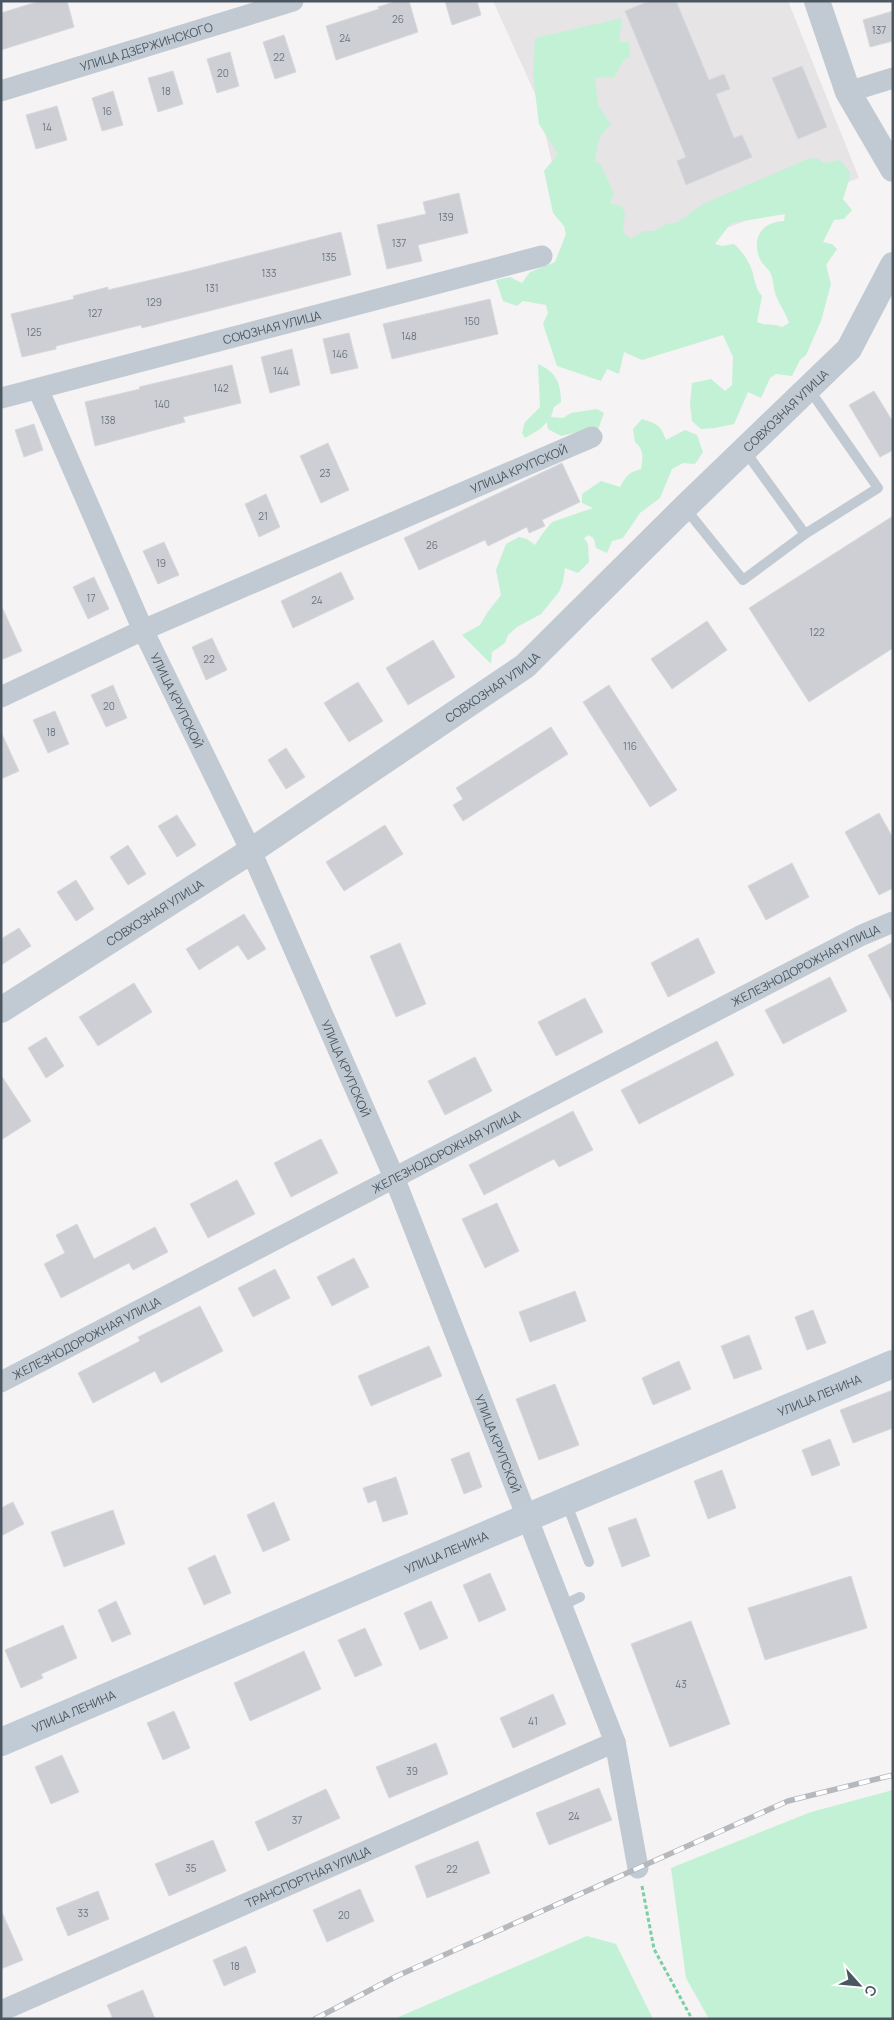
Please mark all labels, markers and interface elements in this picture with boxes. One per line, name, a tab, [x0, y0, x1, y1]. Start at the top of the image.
house number: 26	[392, 12, 404, 26]
street label: УЛИЦА ДЗЕРЖИНСКОГО	[78, 18, 215, 75]
house number: 137	[872, 23, 886, 37]
house number: 24	[339, 31, 351, 45]
house number: 22	[273, 50, 285, 64]
house number: 20	[217, 66, 229, 80]
house number: 18	[161, 84, 171, 98]
house number: 16	[102, 104, 112, 118]
house number: 14	[42, 120, 52, 134]
house number: 139	[438, 210, 454, 224]
house number: 137	[392, 236, 406, 250]
house number: 135	[321, 250, 337, 264]
house number: 133	[262, 266, 276, 280]
house number: 131	[205, 281, 219, 295]
house number: 129	[146, 295, 162, 309]
house number: 127	[88, 306, 102, 320]
street label: СОЮЗНАЯ УЛИЦА	[221, 306, 323, 348]
house number: 150	[464, 314, 480, 328]
house number: 125	[26, 325, 42, 339]
house number: 148	[401, 329, 417, 343]
house number: 146	[332, 347, 348, 361]
house number: 144	[273, 364, 289, 378]
street label: СОВХОЗНАЯ УЛИЦА	[739, 365, 832, 455]
house number: 142	[213, 381, 229, 395]
house number: 140	[154, 397, 170, 411]
house number: 138	[100, 413, 116, 427]
street label: УЛИЦА КРУПСКОЙ	[467, 440, 570, 497]
house number: 23	[319, 466, 331, 480]
house number: 21	[258, 509, 268, 523]
house number: 26	[426, 538, 438, 552]
house number: 19	[156, 556, 166, 570]
house number: 17	[87, 591, 95, 605]
house number: 24	[311, 593, 323, 607]
house number: 122	[809, 625, 825, 639]
street label: СОВХОЗНАЯ УЛИЦА	[441, 648, 544, 726]
street label: УЛИЦА КРУПСКОЙ	[147, 650, 208, 751]
house number: 22	[203, 652, 215, 666]
house number: 20	[103, 699, 115, 713]
house number: 18	[46, 725, 56, 739]
house number: 116	[623, 739, 637, 753]
street label: СОВХОЗНАЯ УЛИЦА	[103, 875, 207, 950]
street label: ЖЕЛЕЗНОДОРОЖНАЯ УЛИЦА	[728, 920, 883, 1010]
street label: УЛИЦА КРУПСКОЙ	[318, 1017, 375, 1119]
street label: ЖЕЛЕЗНОДОРОЖНАЯ УЛИЦА	[368, 1105, 523, 1197]
street label: ЖЕЛЕЗНОДОРОЖНАЯ УЛИЦА	[9, 1292, 164, 1383]
street label: УЛИЦА ЛЕНИНА	[775, 1370, 864, 1420]
street label: УЛИЦА КРУПСКОЙ	[471, 1392, 525, 1495]
street label: УЛИЦА ЛЕНИНА	[402, 1527, 491, 1577]
house number: 43	[675, 1677, 687, 1691]
street label: УЛИЦА ЛЕНИНА	[29, 1685, 118, 1736]
house number: 41	[528, 1714, 538, 1728]
house number: 39	[406, 1764, 418, 1778]
house number: 24	[568, 1809, 580, 1823]
house number: 37	[292, 1813, 302, 1827]
street label: ТРАНСПОРТНАЯ УЛИЦА	[242, 1841, 374, 1912]
house number: 35	[185, 1861, 197, 1875]
house number: 22	[446, 1862, 458, 1876]
house number: 33	[77, 1906, 89, 1920]
house number: 20	[338, 1908, 350, 1922]
house number: 18	[230, 1959, 240, 1973]
north arrow	[834, 1960, 884, 2010]
text: С	[860, 1982, 882, 2000]

